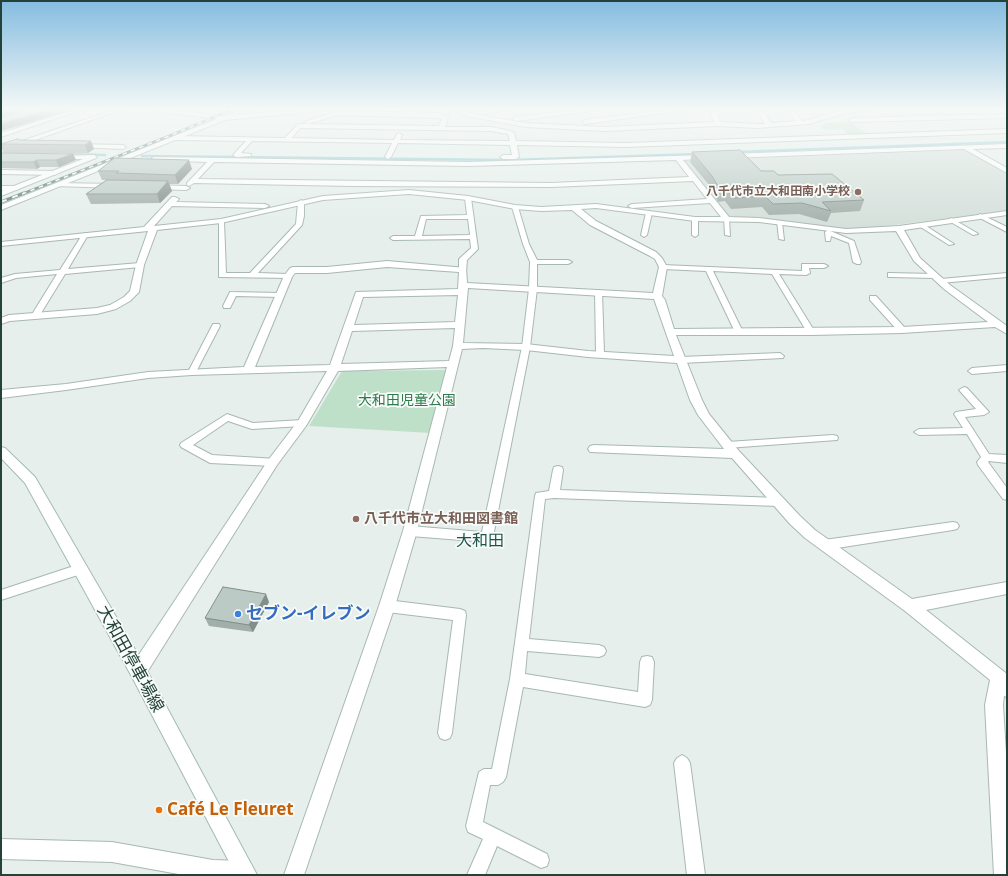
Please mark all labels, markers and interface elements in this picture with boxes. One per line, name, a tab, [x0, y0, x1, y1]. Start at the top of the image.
place label: 八千代市立大和田南小学校	[706, 185, 850, 199]
marker: 八千代市立大和田南小学校	[853, 187, 863, 197]
park label: 大和田児童公園	[358, 393, 456, 409]
place label: 八千代市立大和田図書館	[364, 511, 518, 527]
marker: 八千代市立大和田図書館	[351, 514, 361, 524]
district label: 大和田	[456, 531, 504, 551]
street label: 大和田停車場線	[92, 602, 168, 716]
place label: セブン-イレブン	[246, 604, 370, 624]
marker: セブン-イレブン	[233, 609, 243, 619]
place label: Café Le Fleuret	[167, 800, 294, 820]
marker: Café Le Fleuret	[154, 805, 164, 815]

